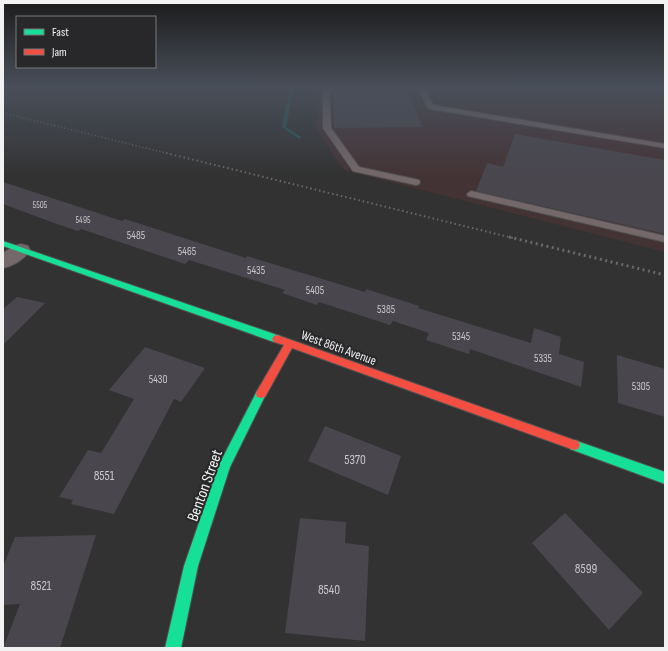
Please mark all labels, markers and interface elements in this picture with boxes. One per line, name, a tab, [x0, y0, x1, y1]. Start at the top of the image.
legend	[16, 16, 156, 68]
text: Fast	[52, 25, 69, 40]
text: Jam	[51, 45, 67, 60]
house number: 5505	[33, 200, 48, 211]
house number: 5495	[75, 215, 91, 226]
house number: 5485	[127, 229, 145, 242]
house number: 5465	[178, 245, 196, 258]
house number: 5435	[247, 264, 265, 277]
house number: 5405	[306, 284, 324, 297]
house number: 5385	[377, 303, 395, 316]
street label: West 86th Avenue	[299, 327, 378, 369]
house number: 5345	[452, 330, 470, 343]
house number: 5335	[534, 352, 552, 365]
house number: 5430	[149, 373, 167, 386]
house number: 5305	[632, 380, 650, 393]
street label: Benton Street	[184, 447, 227, 524]
house number: 5370	[344, 452, 366, 468]
house number: 8551	[94, 468, 115, 484]
house number: 8599	[575, 561, 597, 577]
house number: 8521	[31, 578, 52, 594]
house number: 8540	[318, 582, 340, 598]

